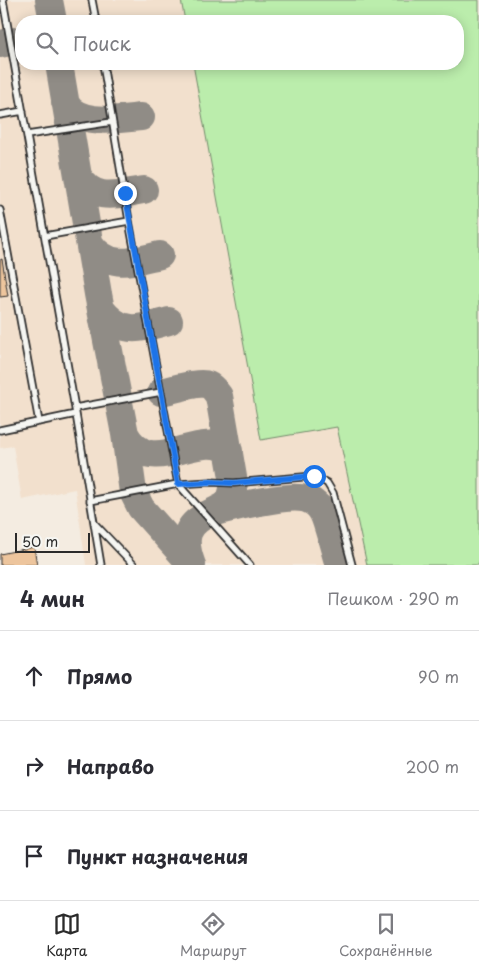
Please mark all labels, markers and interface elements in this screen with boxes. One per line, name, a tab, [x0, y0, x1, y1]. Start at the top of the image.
search box	[15, 15, 464, 70]
icon: search	[33, 29, 61, 57]
text: Поиск	[73, 29, 131, 57]
route end	[114, 182, 137, 205]
route start	[303, 465, 326, 488]
scale bar	[15, 530, 90, 553]
text: 50 m	[22, 531, 58, 552]
text: 4 мин	[20, 582, 85, 614]
text: Пешком · 290 m	[328, 586, 459, 610]
icon: ahead	[20, 662, 48, 690]
text: Прямо	[67, 662, 132, 690]
text: 90 m	[418, 664, 459, 688]
icon: right	[20, 752, 48, 780]
text: Направо	[67, 752, 154, 780]
text: 200 m	[406, 754, 459, 778]
icon: arrive	[20, 842, 48, 870]
text: Пункт назначения	[67, 842, 248, 870]
tab: Карта	[46, 910, 87, 961]
tab: Маршрут	[180, 910, 246, 961]
tab: Сохранённые	[339, 910, 433, 961]

